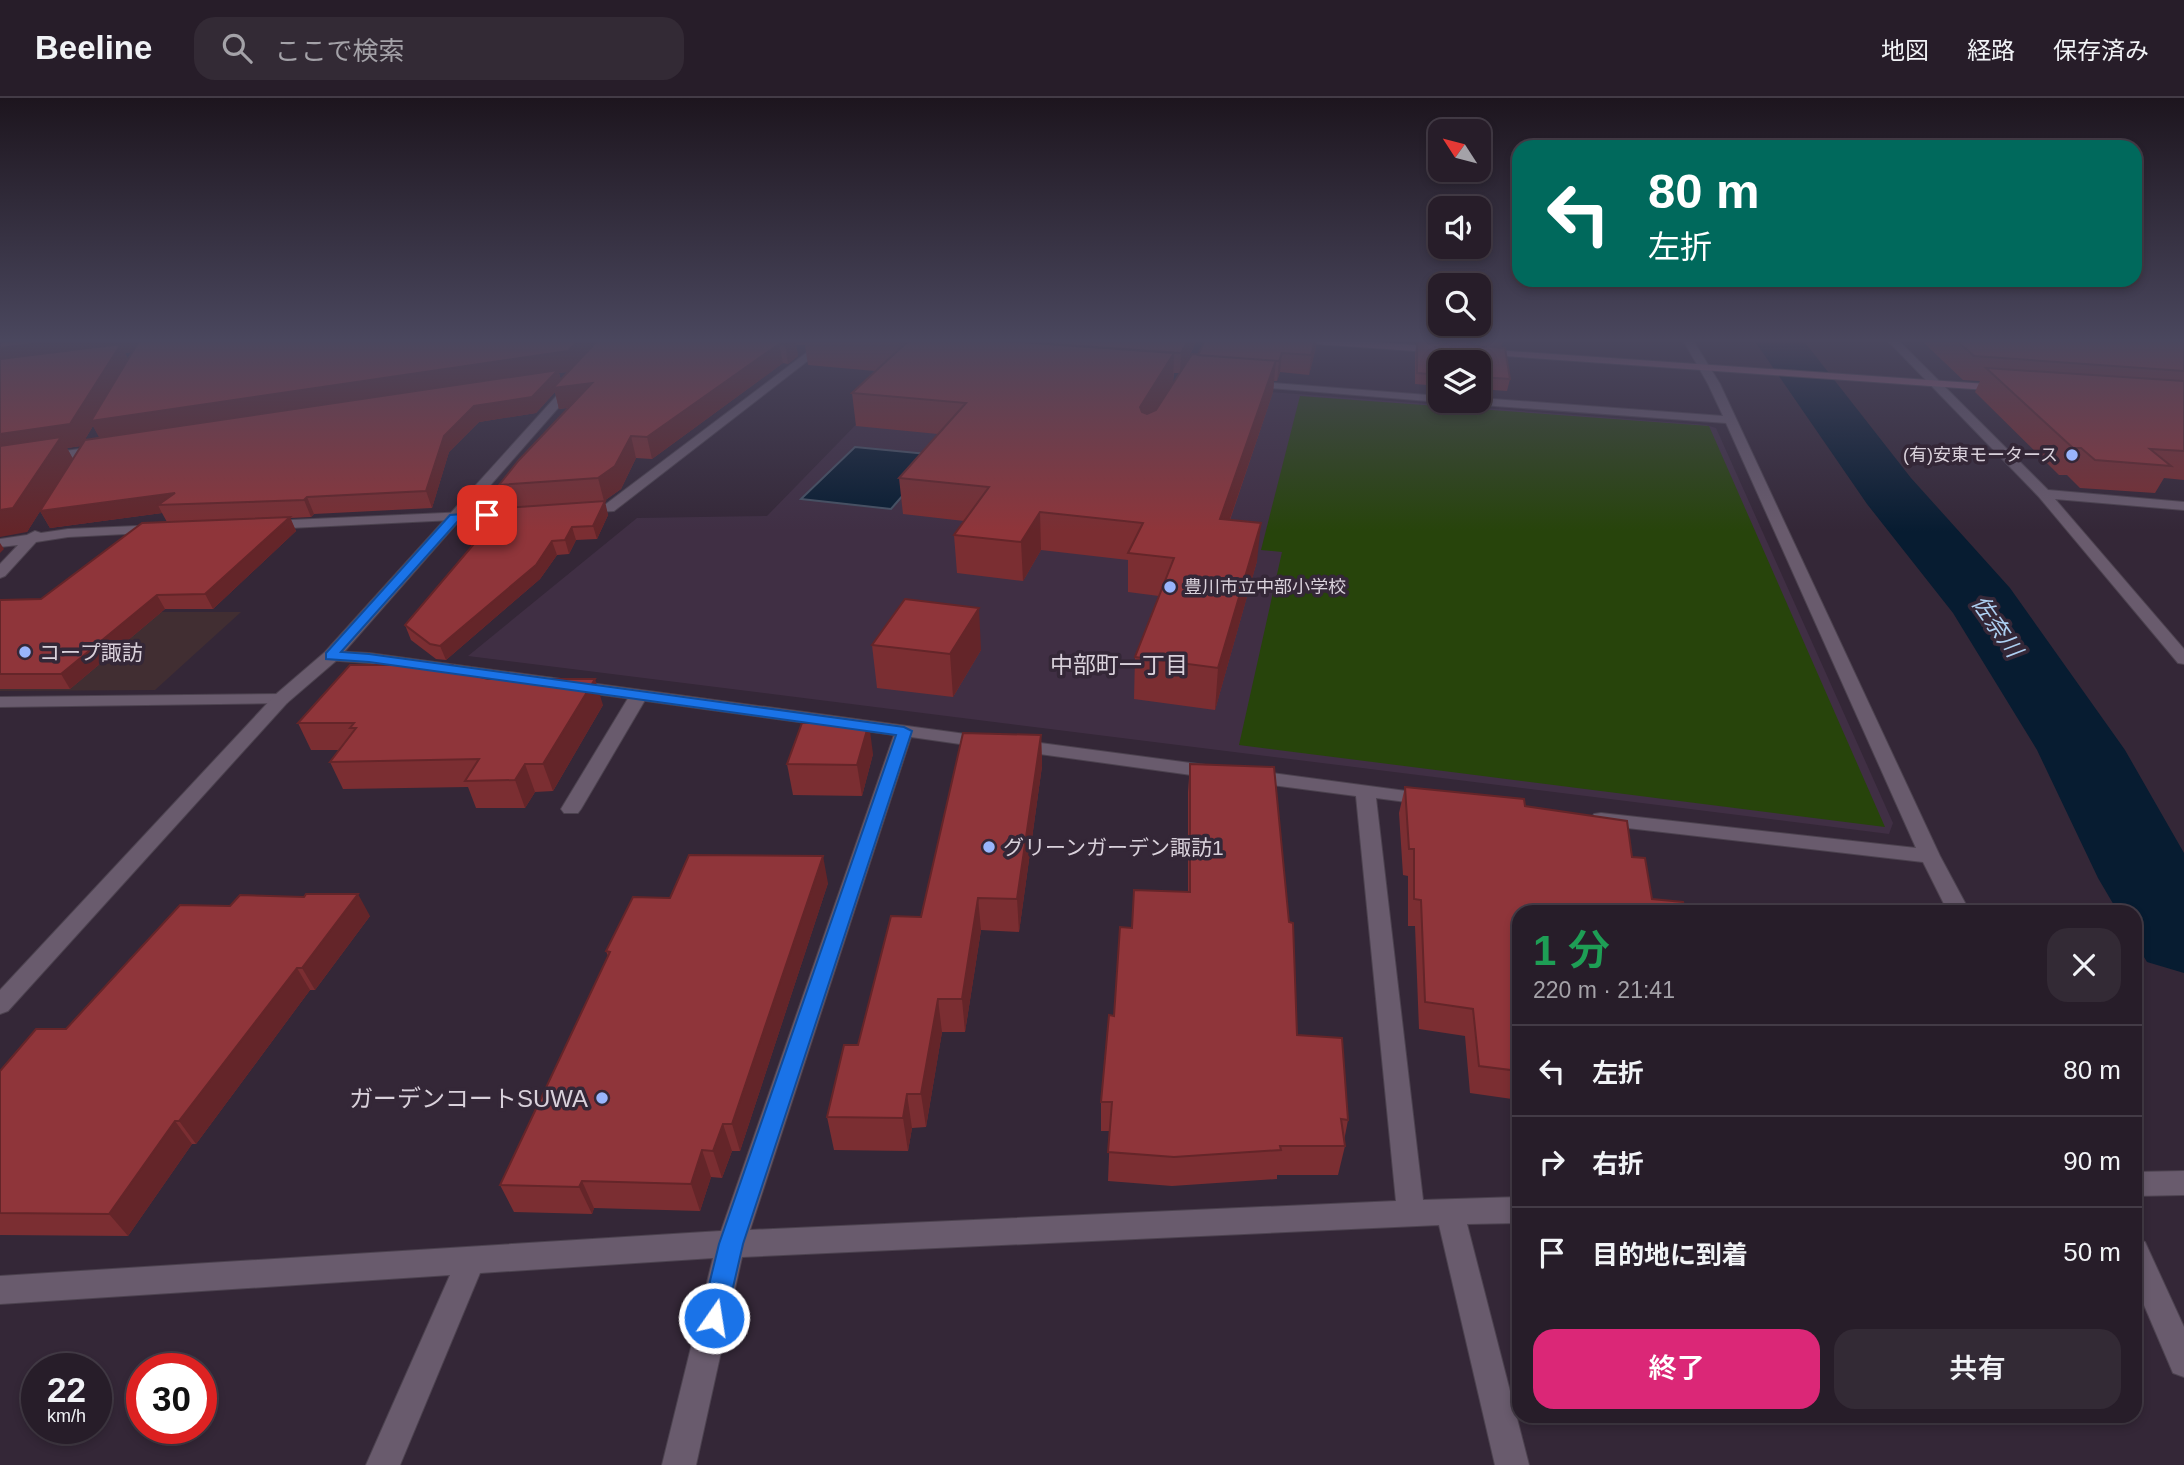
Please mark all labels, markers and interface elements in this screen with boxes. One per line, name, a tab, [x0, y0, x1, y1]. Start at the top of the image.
search box	[194, 17, 684, 80]
text: Beeline	[35, 29, 152, 66]
icon: search	[218, 29, 256, 67]
text: ここで検索	[274, 36, 404, 66]
text: 地図	[1881, 37, 1929, 64]
text: 経路	[1967, 37, 2015, 64]
text: 保存済み	[2053, 37, 2149, 64]
north arrow	[1428, 119, 1491, 182]
map controls	[1428, 119, 1491, 413]
text: 80 m	[1648, 164, 1760, 218]
icon: left	[1533, 168, 1624, 259]
button: sound	[1428, 196, 1491, 259]
text: 左折	[1648, 229, 1712, 265]
button: search	[1428, 273, 1491, 336]
button: layers	[1428, 350, 1491, 413]
place label: (有)安東モータース	[1903, 445, 2058, 465]
marker: (有)安東モータース	[2064, 447, 2080, 463]
pin	[457, 485, 517, 545]
icon: arrive	[468, 496, 506, 534]
place label: 豊川市立中部小学校	[1184, 577, 1346, 597]
marker: 豊川市立中部小学校	[1162, 579, 1178, 595]
water label: 佐奈川	[1967, 590, 2029, 664]
place label: コープ諏訪	[39, 641, 143, 664]
marker: コープ諏訪	[17, 644, 33, 660]
district label: 中部町一丁目	[1050, 652, 1188, 678]
place label: グリーンガーデン諏訪1	[1003, 836, 1224, 859]
marker: グリーンガーデン諏訪1	[981, 839, 997, 855]
text: 1 分	[1533, 927, 1610, 974]
button: close	[2047, 928, 2121, 1002]
text: 220 m · 21:41	[1533, 977, 1675, 1003]
icon: left	[1533, 1052, 1571, 1090]
text: 80 m	[2063, 1055, 2121, 1085]
text: 左折	[1592, 1058, 1644, 1088]
place label: ガーデンコートSUWA	[349, 1085, 588, 1112]
marker: ガーデンコートSUWA	[594, 1090, 610, 1106]
icon: right	[1533, 1143, 1571, 1181]
text: 90 m	[2063, 1146, 2121, 1176]
text: 右折	[1592, 1149, 1644, 1179]
icon: arrive	[1533, 1234, 1571, 1272]
text: 50 m	[2063, 1237, 2121, 1267]
text: 目的地に到着	[1592, 1240, 1748, 1270]
position arrow	[677, 1281, 751, 1355]
button: 終了	[1533, 1329, 1820, 1409]
button: 共有	[1834, 1329, 2121, 1409]
speed limit sign: 30	[126, 1353, 217, 1444]
text: 22	[47, 1370, 86, 1409]
text: km/h	[47, 1406, 86, 1426]

